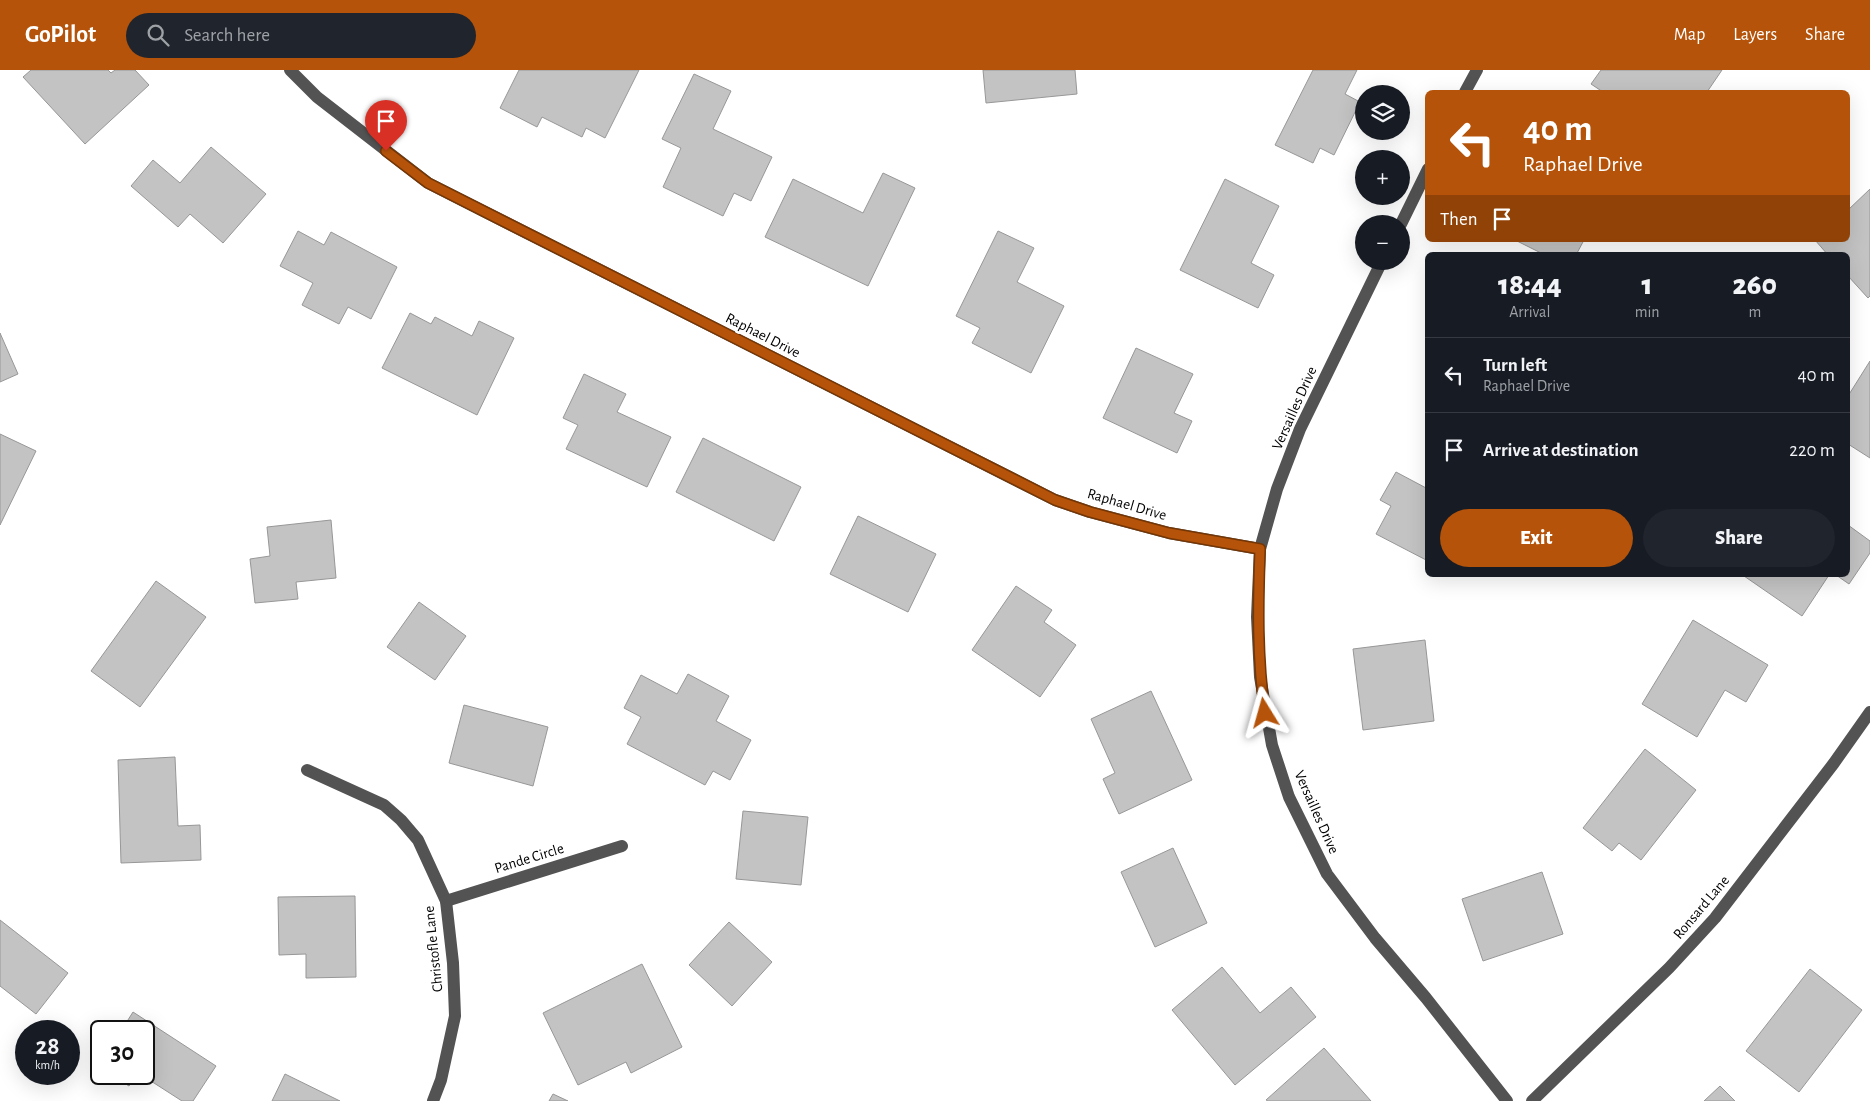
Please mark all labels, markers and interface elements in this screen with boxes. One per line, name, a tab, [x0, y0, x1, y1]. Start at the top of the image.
search box	[126, 13, 476, 58]
icon: search	[144, 21, 172, 49]
text: GoPilot	[25, 23, 96, 47]
text: Search here	[184, 26, 270, 45]
text: Map	[1674, 26, 1705, 44]
text: Layers	[1733, 26, 1777, 44]
text: Share	[1805, 26, 1845, 44]
map controls	[1355, 85, 1410, 270]
button: layers	[1355, 85, 1410, 140]
pin	[365, 100, 407, 151]
icon: arrive	[372, 107, 400, 135]
icon: left	[1440, 110, 1505, 175]
text: 40 m	[1523, 112, 1592, 147]
button: +	[1355, 150, 1410, 205]
text: Raphael Drive	[1523, 153, 1643, 175]
icon: arrive	[1488, 205, 1516, 233]
text: Then	[1440, 210, 1478, 229]
button: −	[1355, 215, 1410, 270]
text: 18:44	[1498, 270, 1562, 300]
text: 1	[1642, 270, 1653, 300]
text: 260	[1732, 270, 1777, 300]
text: Arrival	[1509, 304, 1550, 320]
text: min	[1635, 304, 1660, 320]
text: m	[1748, 304, 1761, 320]
street label: Raphael Drive	[723, 310, 803, 361]
text: Turn left	[1483, 356, 1547, 375]
icon: left	[1440, 361, 1468, 389]
street label: Versailles Drive	[1269, 364, 1319, 452]
text: 40 m	[1797, 366, 1835, 385]
text: Raphael Drive	[1483, 378, 1570, 394]
icon: arrive	[1440, 436, 1468, 464]
text: Arrive at destination	[1483, 441, 1639, 460]
text: 220 m	[1789, 441, 1835, 460]
street label: Raphael Drive	[1086, 486, 1168, 523]
button: Exit	[1440, 509, 1633, 567]
button: Share	[1643, 509, 1835, 567]
position arrow	[1238, 686, 1290, 738]
street label: Versailles Drive	[1292, 768, 1342, 856]
street label: Pande Circle	[493, 841, 566, 876]
street label: Ronsard Lane	[1671, 873, 1732, 942]
street label: Christofle Lane	[421, 905, 445, 993]
speed limit sign: 30	[90, 1020, 155, 1085]
text: 28	[35, 1034, 60, 1059]
text: km/h	[35, 1059, 60, 1071]

